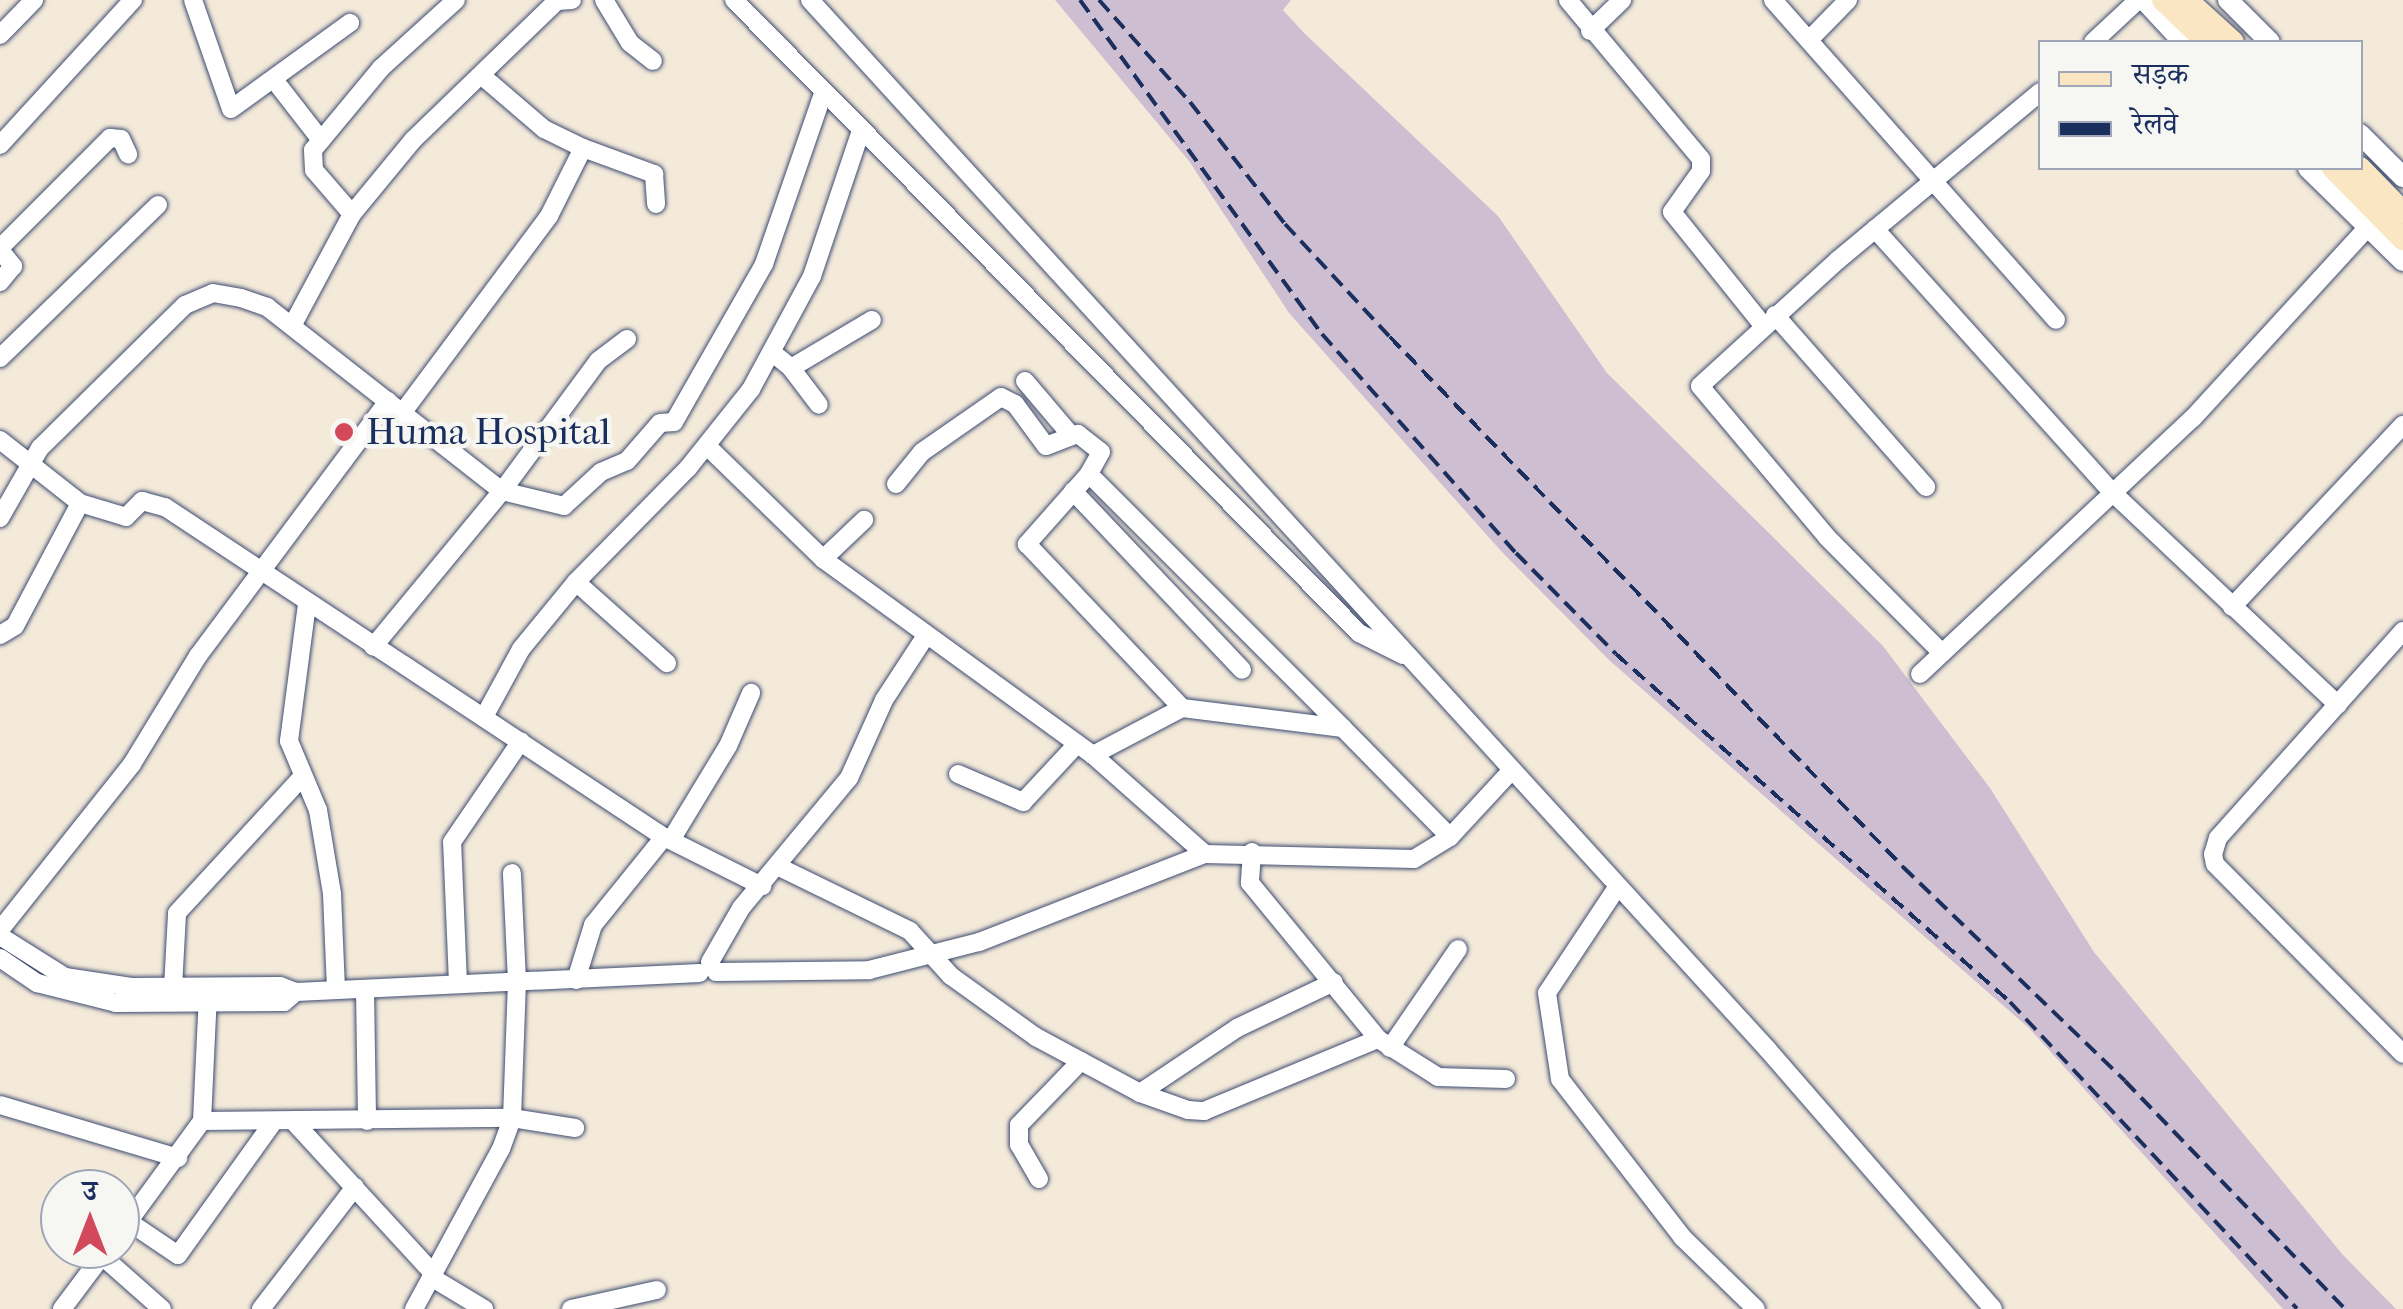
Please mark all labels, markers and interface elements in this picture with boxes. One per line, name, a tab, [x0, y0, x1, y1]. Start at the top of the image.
legend	[2038, 40, 2363, 170]
text: सड़क	[2132, 57, 2188, 92]
text: रेलवे	[2132, 107, 2178, 142]
place label: Huma Hospital	[366, 409, 610, 455]
marker: Huma Hospital	[331, 419, 357, 445]
north arrow	[40, 1169, 140, 1269]
text: उ	[83, 1174, 97, 1207]

